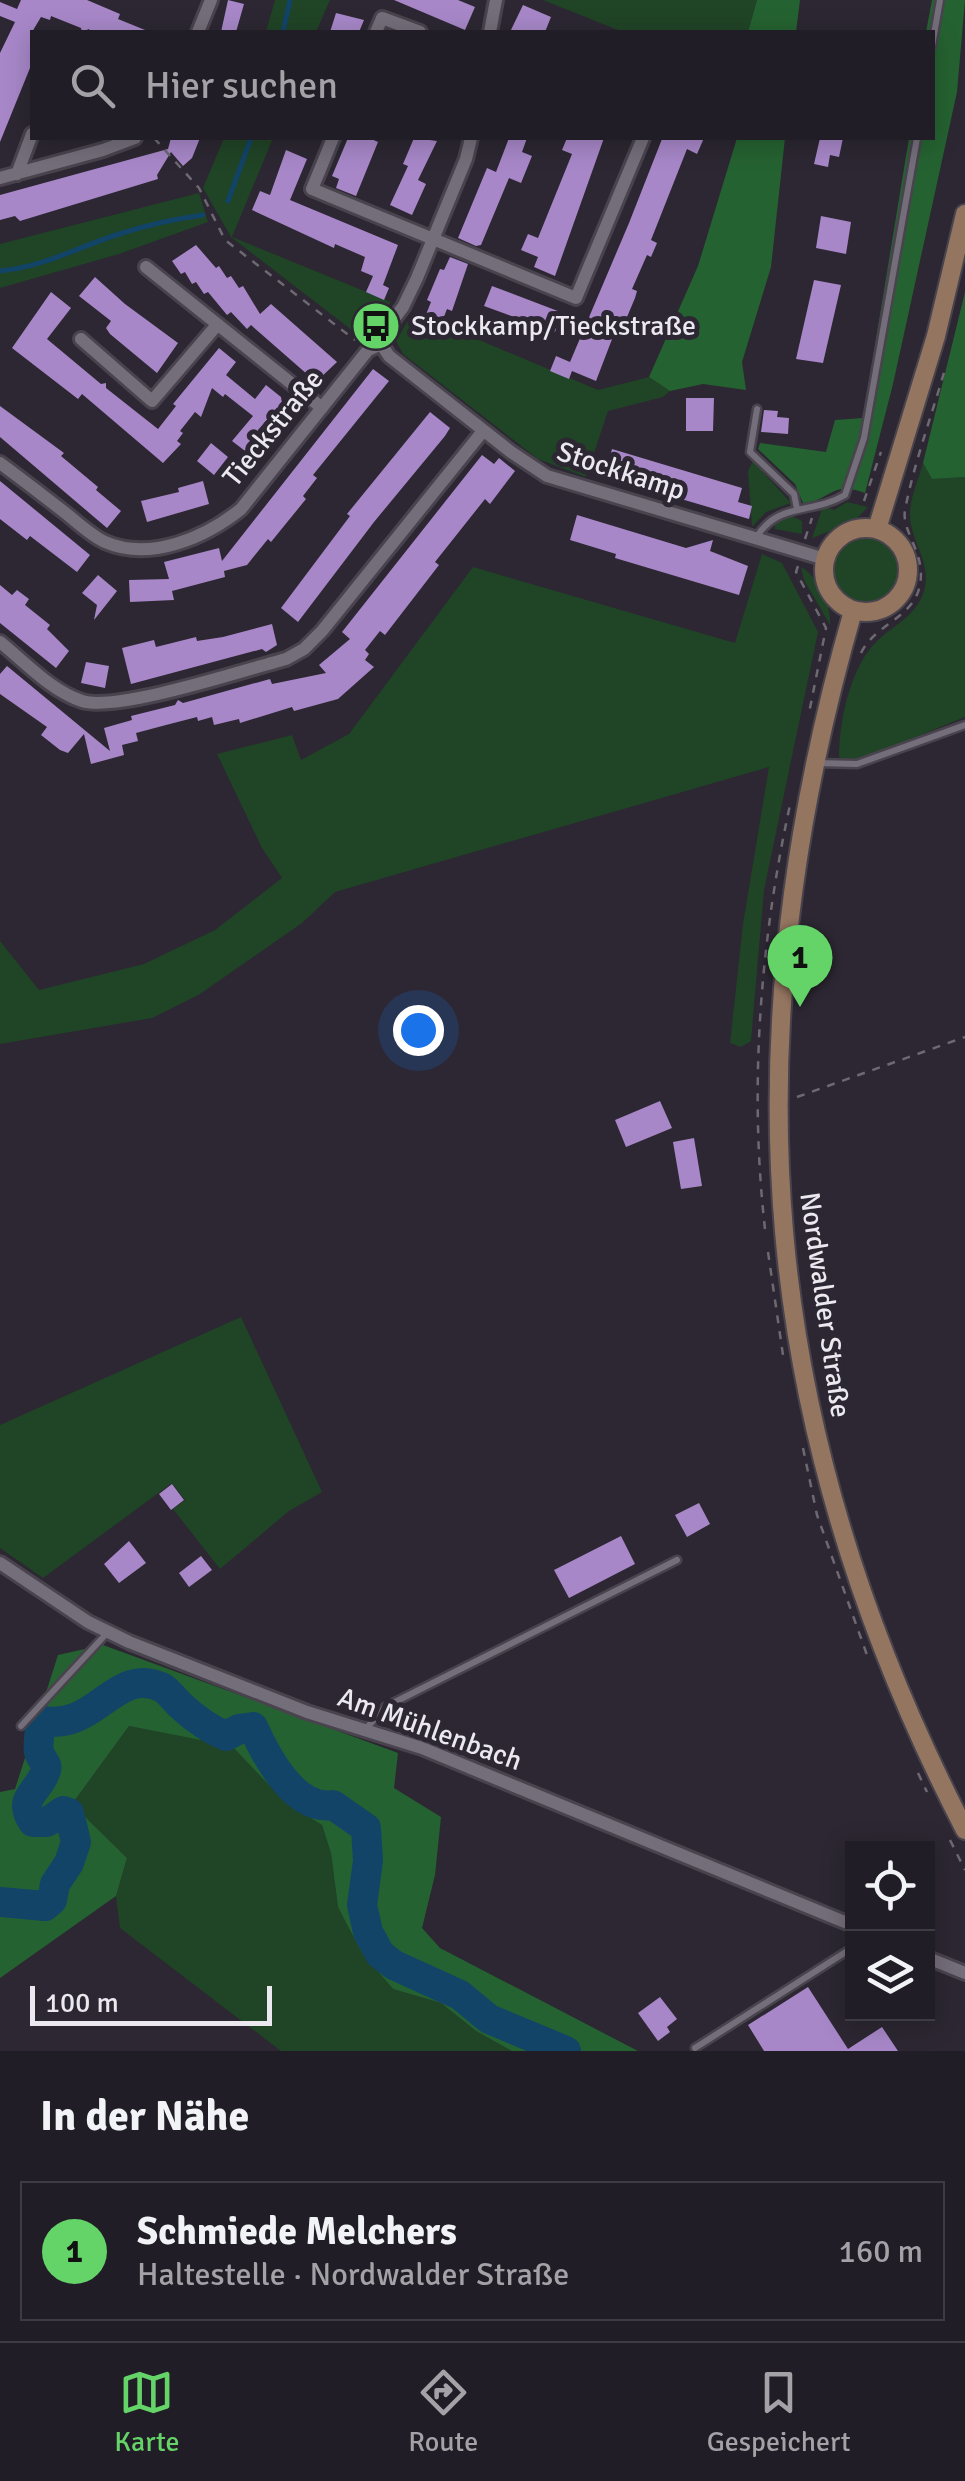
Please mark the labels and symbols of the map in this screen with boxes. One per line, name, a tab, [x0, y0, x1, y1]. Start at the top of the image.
bus stop icon: Stockkamp/Tieckstraße	[350, 300, 402, 352]
place label: Stockkamp/Tieckstraße	[411, 309, 696, 343]
street label: Tieckstraße	[216, 363, 330, 493]
street label: Stockkamp	[553, 434, 689, 508]
pin: 1	[768, 924, 832, 1007]
your location	[393, 1005, 444, 1056]
street label: Nordwalder Straße	[792, 1190, 858, 1420]
street label: Am Mühlenbach	[333, 1680, 527, 1778]
scale bar	[30, 1981, 272, 2026]

